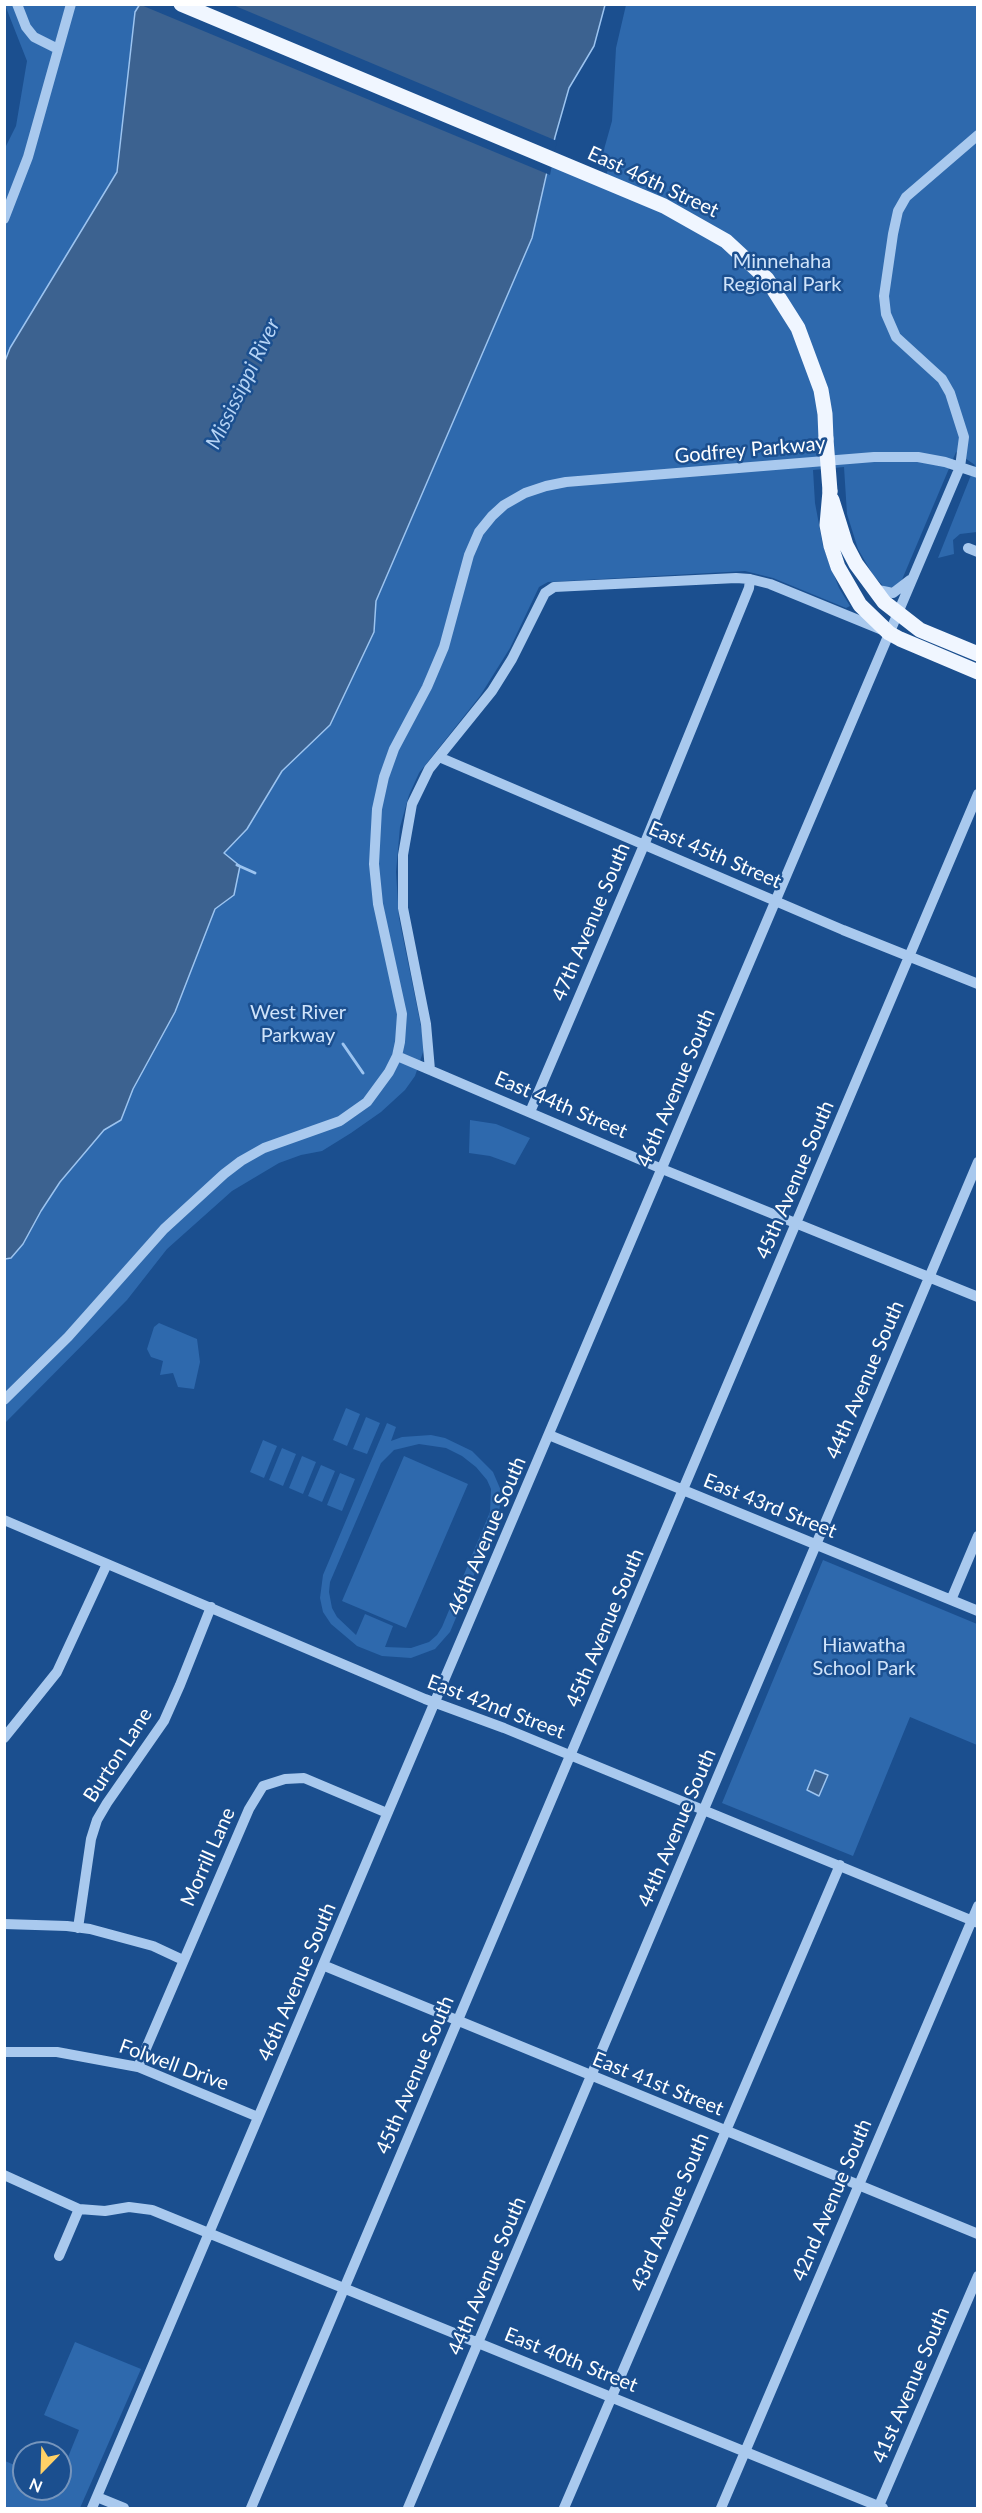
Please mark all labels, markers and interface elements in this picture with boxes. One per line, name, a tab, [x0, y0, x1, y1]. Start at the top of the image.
street label: East 46th Street	[584, 141, 722, 223]
park label: Minnehaha Regional Park	[723, 250, 841, 297]
water label: Mississippi River	[201, 315, 285, 453]
street label: Godfrey Parkway	[674, 431, 826, 469]
street label: East 45th Street	[645, 816, 785, 894]
street label: 47th Avenue South	[547, 839, 635, 1005]
park label: West River Parkway	[250, 1001, 346, 1048]
street label: 46th Avenue South	[632, 1005, 720, 1171]
street label: East 44th Street	[491, 1066, 631, 1144]
street label: 45th Avenue South	[751, 1097, 839, 1263]
street label: 44th Avenue South	[821, 1297, 909, 1463]
street label: 46th Avenue South	[443, 1453, 531, 1619]
street label: East 43rd Street	[700, 1468, 840, 1544]
street label: 45th Avenue South	[561, 1545, 649, 1711]
park label: Hiawatha School Park	[812, 1634, 916, 1681]
street label: East 42nd Street	[424, 1670, 568, 1744]
street label: Burton Lane	[79, 1703, 157, 1807]
street label: 44th Avenue South	[633, 1745, 721, 1911]
street label: Morrill Lane	[176, 1804, 240, 1910]
street label: 46th Avenue South	[253, 1899, 341, 2065]
street label: 45th Avenue South	[371, 1992, 459, 2158]
street label: Folwell Drive	[116, 2034, 232, 2096]
street label: East 41st Street	[589, 2047, 727, 2121]
street label: 42nd Avenue South	[787, 2115, 877, 2285]
street label: 43rd Avenue South	[626, 2129, 714, 2295]
street label: 44th Avenue South	[443, 2193, 531, 2359]
street label: 41st Avenue South	[867, 2303, 955, 2467]
street label: East 40th Street	[501, 2322, 641, 2398]
north arrow	[12, 2441, 72, 2501]
text: N	[26, 2475, 45, 2497]

